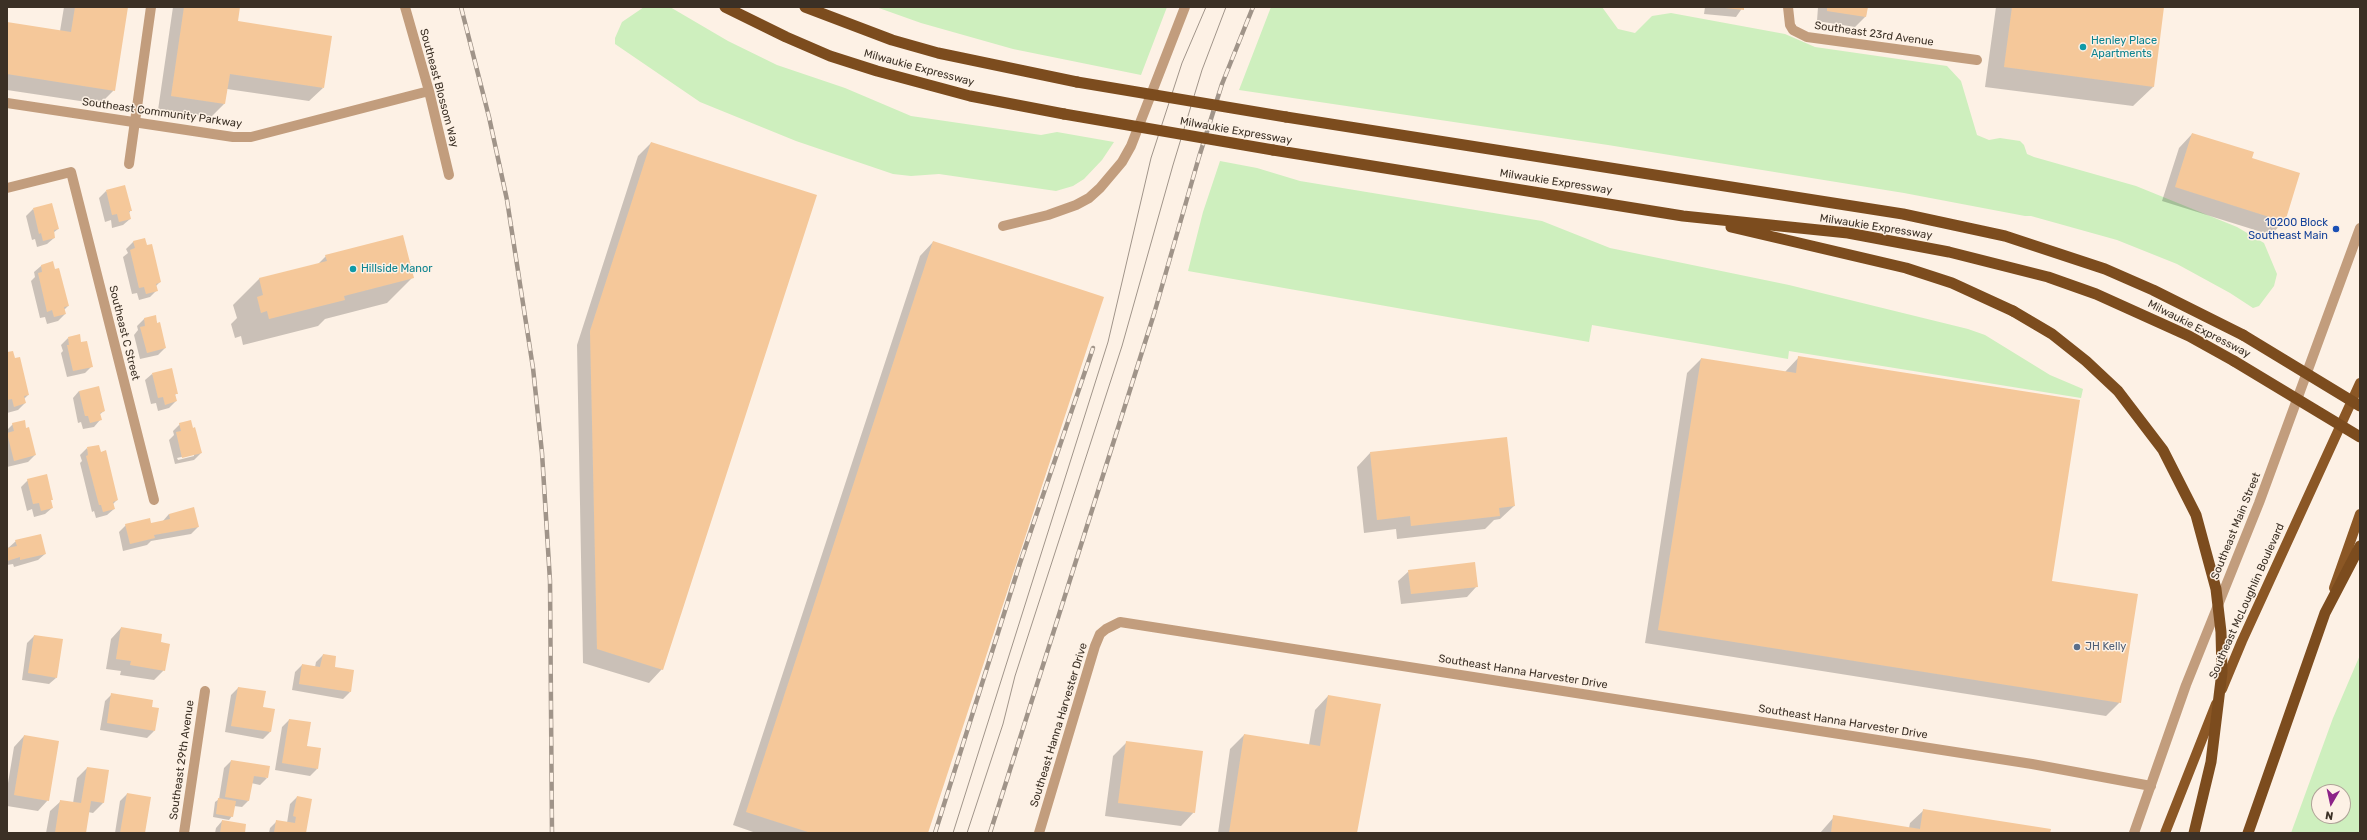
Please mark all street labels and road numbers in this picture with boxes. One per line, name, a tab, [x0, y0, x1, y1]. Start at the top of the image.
street label: Southeast 23rd Avenue	[1813, 19, 1935, 49]
street label: Southeast Blossom Way	[417, 27, 461, 149]
street label: Milwaukie Expressway	[862, 47, 976, 89]
street label: Southeast Community Parkway	[81, 95, 243, 131]
street label: Milwaukie Expressway	[1179, 115, 1293, 147]
street label: Milwaukie Expressway	[1499, 167, 1613, 197]
street label: Milwaukie Expressway	[1819, 212, 1933, 242]
street label: Southeast C Street	[106, 284, 142, 382]
street label: Milwaukie Expressway	[2145, 297, 2253, 361]
street label: Southeast Main Street	[2208, 471, 2264, 581]
street label: Southeast McLoughlin Boulevard	[2207, 521, 2287, 681]
street label: Southeast Hanna Harvester Drive	[1028, 641, 1090, 809]
street label: Southeast Hanna Harvester Drive	[1437, 652, 1609, 692]
street label: Southeast 29th Avenue	[167, 699, 197, 821]
street label: Southeast Hanna Harvester Drive	[1757, 702, 1929, 742]

